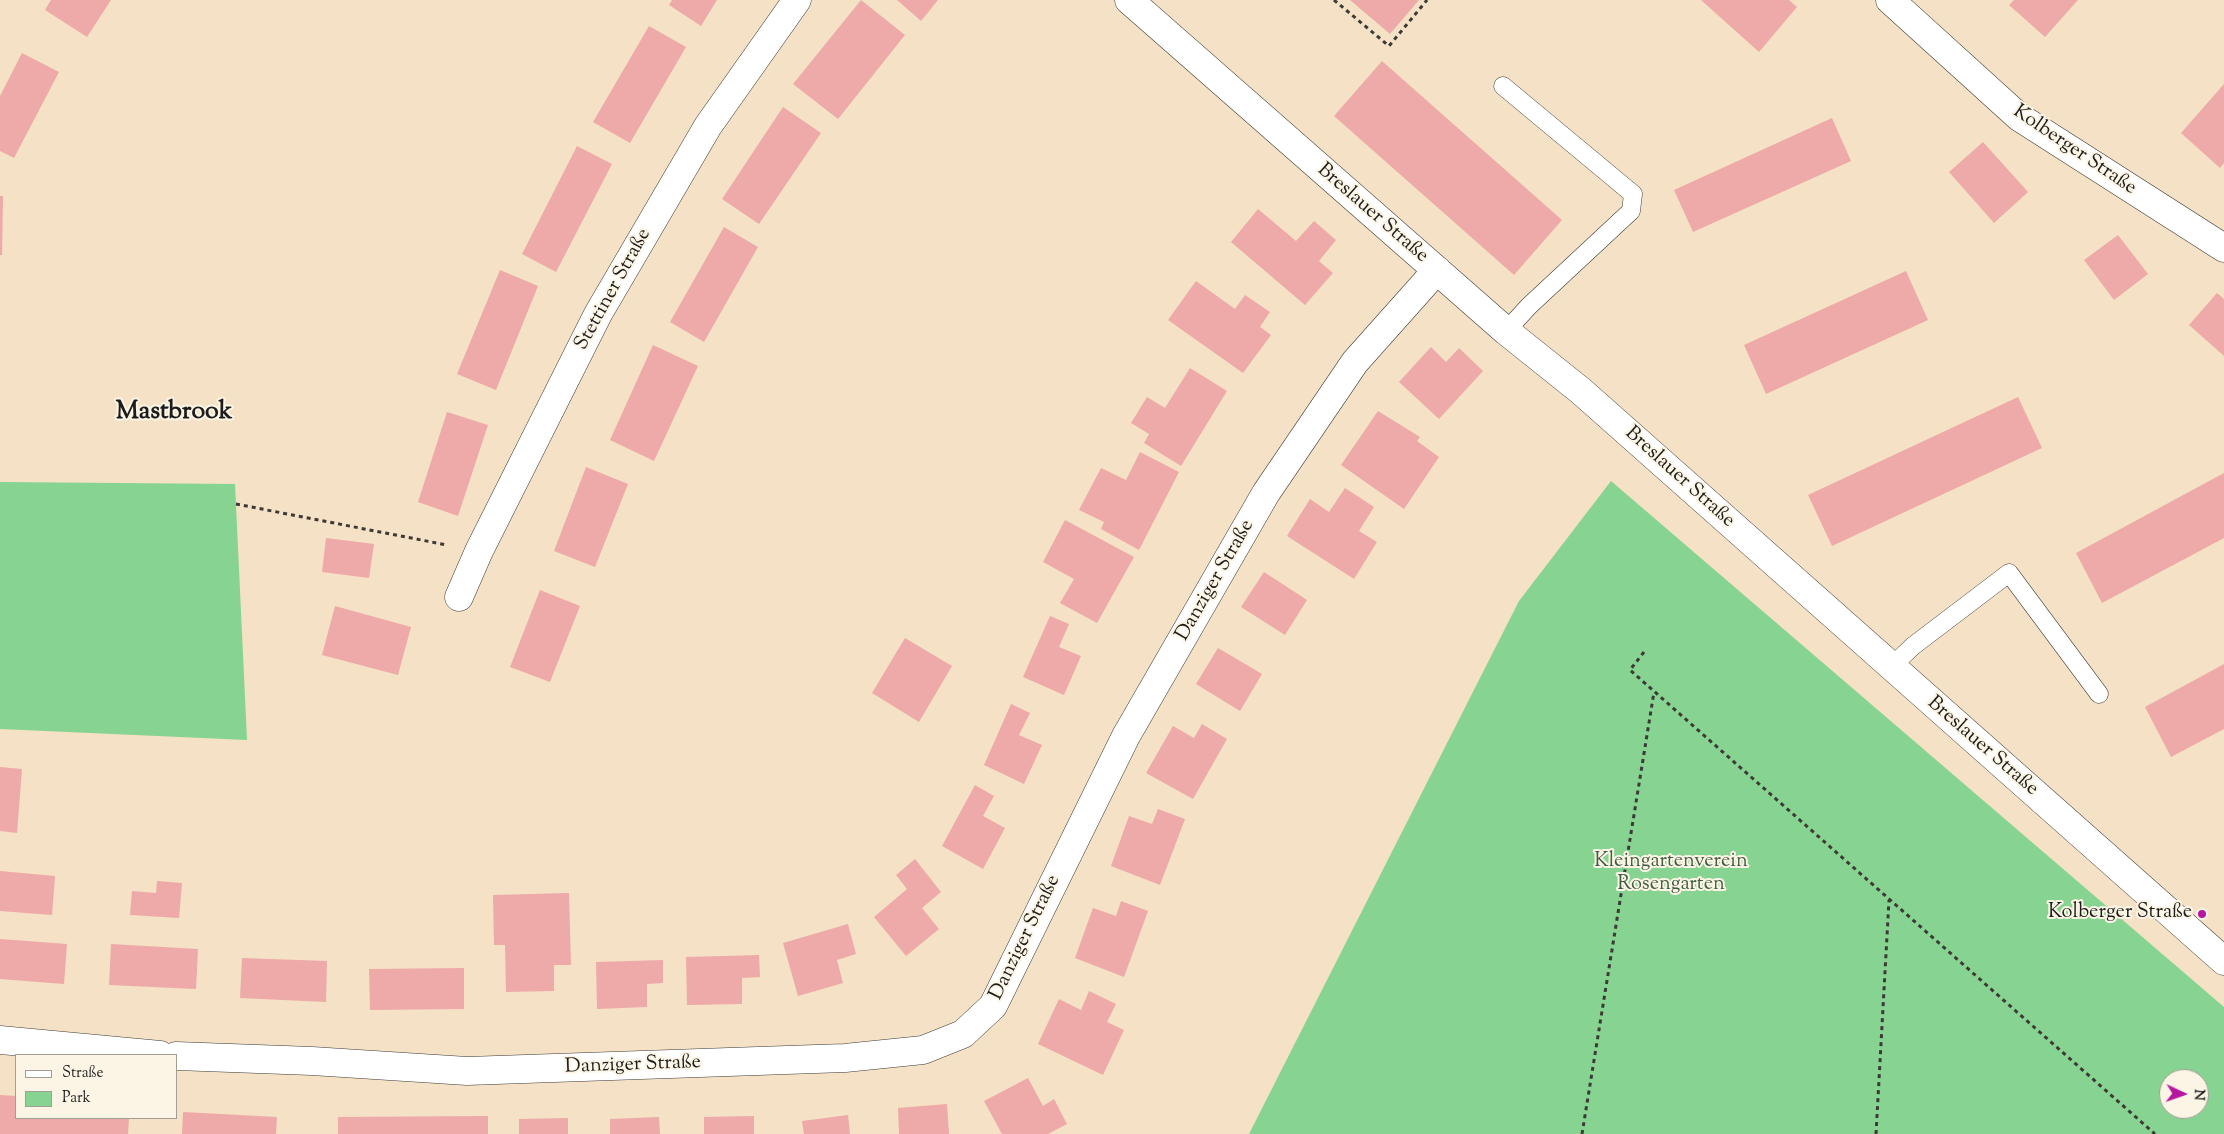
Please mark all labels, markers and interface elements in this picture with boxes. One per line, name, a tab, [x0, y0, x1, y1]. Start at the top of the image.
street label: Kolberger Straße	[2008, 101, 2140, 201]
street label: Breslauer Straße	[1311, 159, 1433, 269]
street label: Stettiner Straße	[571, 225, 657, 355]
district label: Mastbrook	[116, 399, 232, 429]
street label: Breslauer Straße	[1619, 422, 1739, 534]
street label: Danziger Straße	[1172, 516, 1260, 646]
street label: Breslauer Straße	[1921, 692, 2043, 802]
park label: Kleingartenverein Rosengarten	[1594, 851, 1748, 898]
street label: Danziger Straße	[985, 872, 1067, 1004]
place label: Kolberger Straße	[2048, 902, 2192, 926]
marker: Kolberger Straße	[2196, 908, 2208, 920]
street label: Danziger Straße	[565, 1052, 701, 1080]
legend	[15, 1054, 178, 1119]
text: Straße	[62, 1063, 104, 1084]
north arrow	[2159, 1069, 2209, 1119]
text: Park	[62, 1088, 91, 1109]
text: N	[2188, 1089, 2208, 1101]

